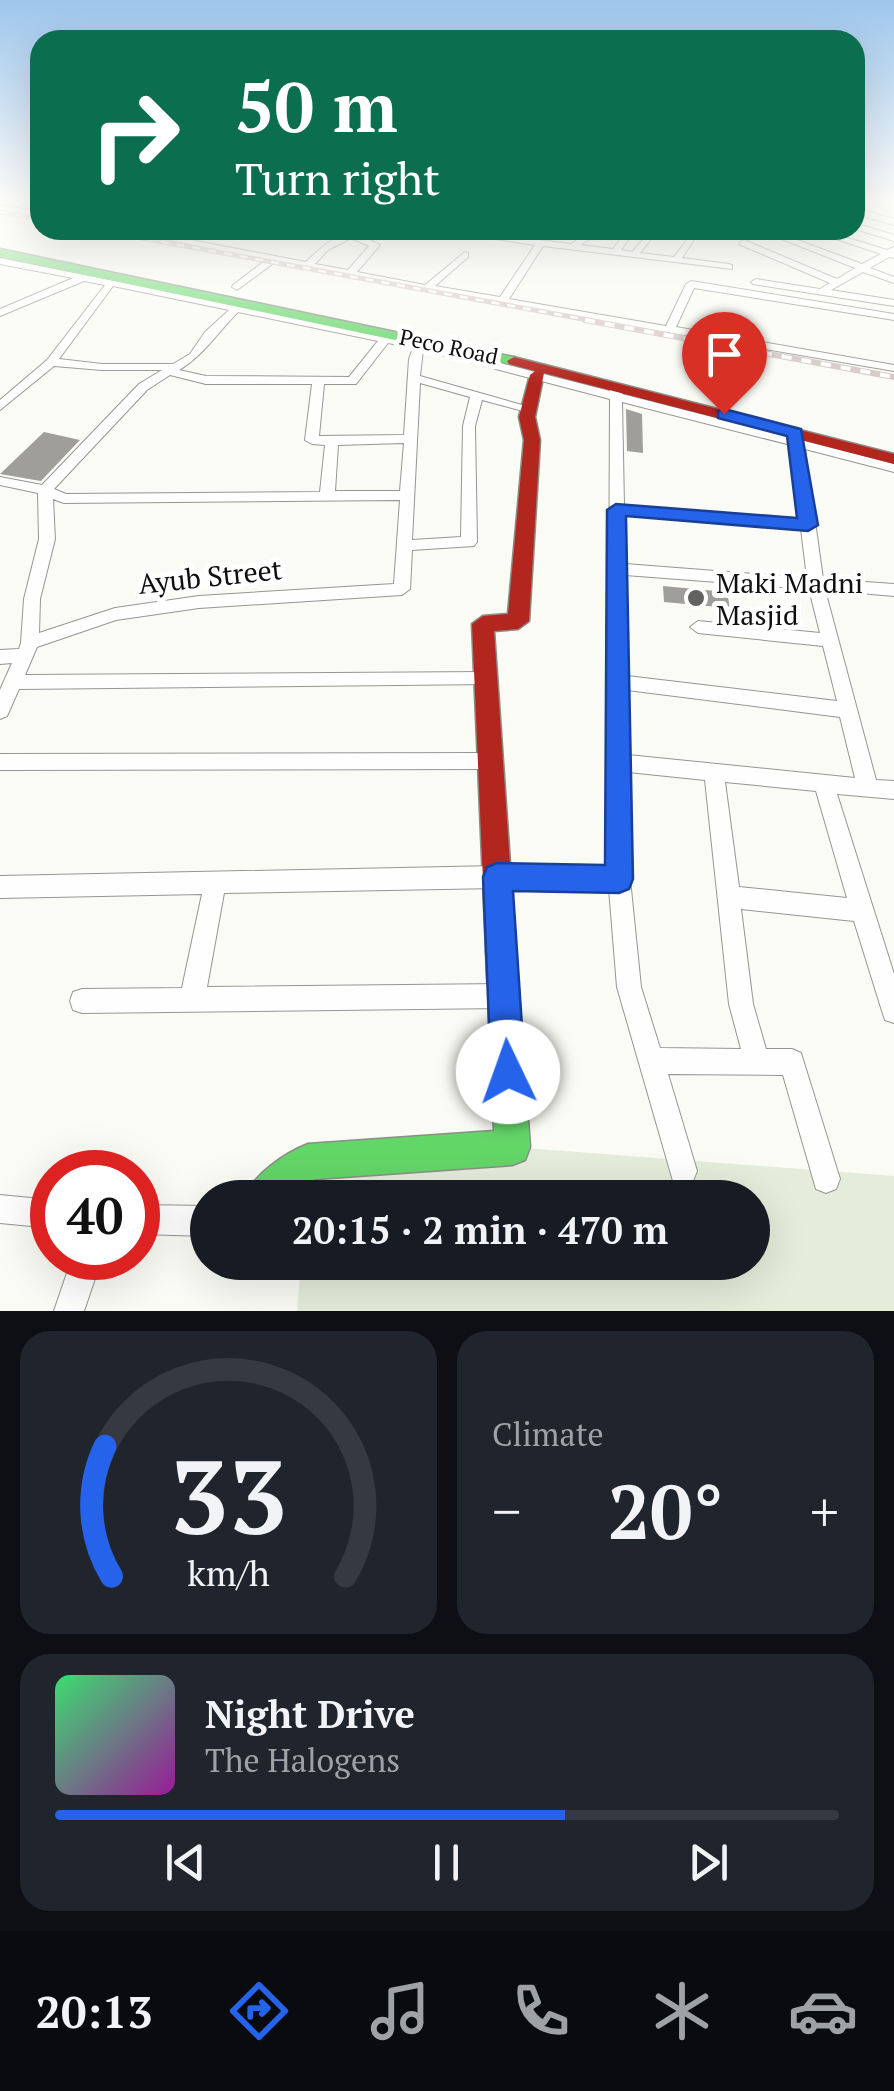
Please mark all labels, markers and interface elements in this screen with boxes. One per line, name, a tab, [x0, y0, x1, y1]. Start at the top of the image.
text: 50 m	[235, 59, 398, 152]
icon: right	[70, 70, 200, 200]
text: Turn right	[235, 148, 440, 208]
pin	[682, 312, 767, 415]
street label: Peco Road	[397, 321, 501, 371]
icon: arrive	[697, 327, 752, 382]
street label: Ayub Street	[136, 550, 284, 602]
place label: Maki Madni Masjid	[716, 564, 863, 633]
marker: Maki Madni Masjid	[685, 587, 707, 609]
position arrow	[456, 1020, 560, 1124]
speed limit sign: 40	[30, 1150, 160, 1280]
text: 20:15 · 2 min · 470 m	[292, 1205, 668, 1255]
text: Climate	[492, 1413, 604, 1455]
text: 33	[170, 1426, 287, 1564]
text: 20°	[608, 1461, 723, 1560]
text: −	[492, 1474, 521, 1547]
text: +	[810, 1474, 839, 1547]
text: km/h	[187, 1549, 270, 1596]
text: Night Drive	[205, 1689, 415, 1739]
text: The Halogens	[205, 1739, 400, 1781]
icon: previous	[158, 1835, 213, 1890]
icon: pause	[419, 1835, 474, 1890]
icon: next	[681, 1835, 736, 1890]
icon: directions	[224, 1976, 294, 2046]
icon: music	[365, 1976, 435, 2046]
icon: phone	[506, 1976, 576, 2046]
icon: climate	[647, 1976, 717, 2046]
icon: car	[788, 1976, 858, 2046]
text: 20:13	[36, 1981, 153, 2041]

